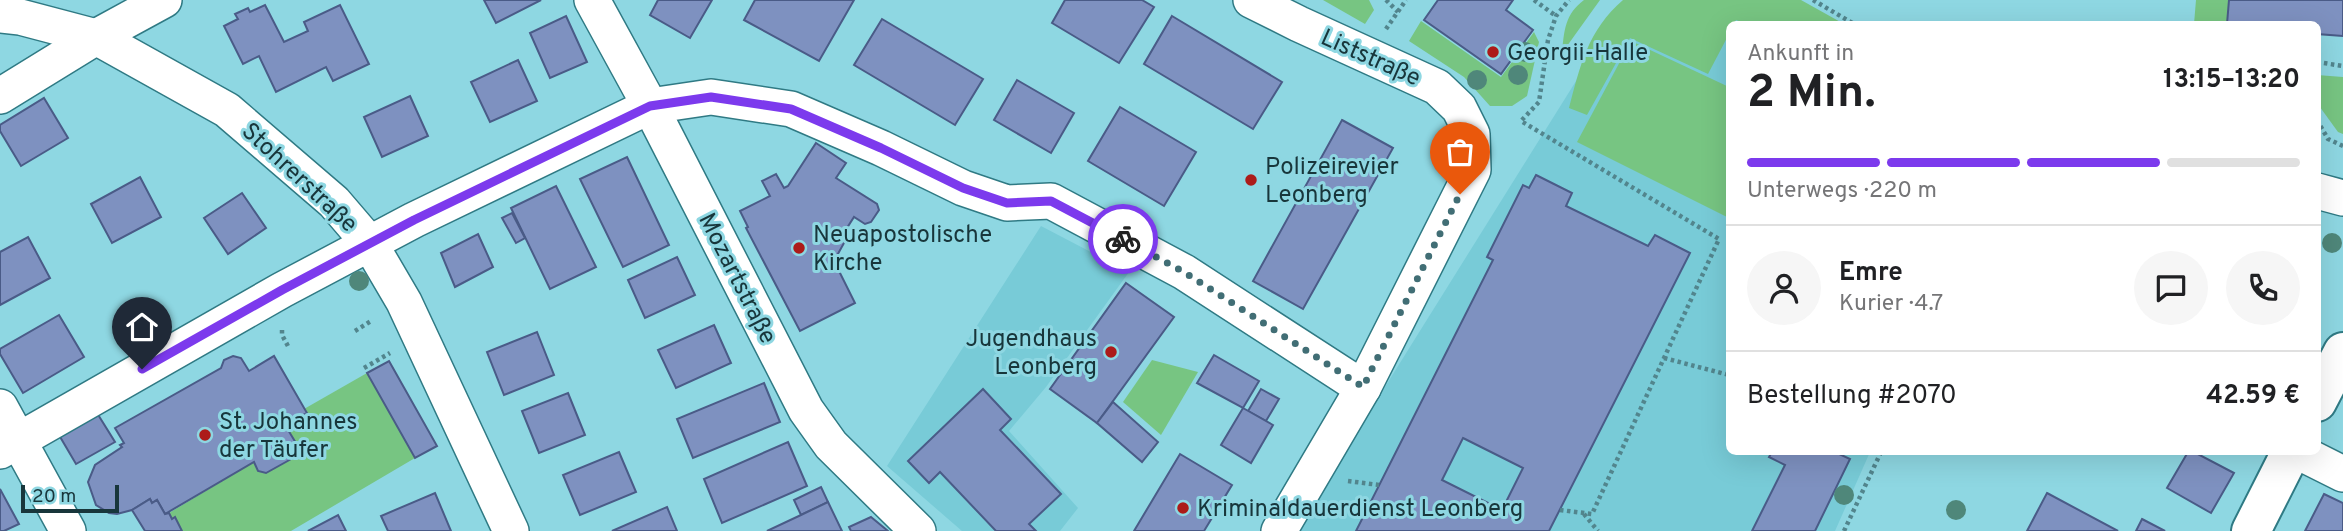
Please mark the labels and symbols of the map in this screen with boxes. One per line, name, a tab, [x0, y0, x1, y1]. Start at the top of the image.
street label: Liststraße	[1316, 24, 1425, 94]
place label: Georgii-Halle	[1507, 39, 1648, 69]
marker: Georgii-Halle	[1485, 44, 1501, 60]
street label: Stohrerstraße	[234, 117, 363, 240]
pin	[1430, 122, 1490, 194]
place label: Polizeirevier Leonberg	[1265, 153, 1399, 211]
marker: Polizeirevier Leonberg	[1243, 172, 1259, 188]
courier	[1088, 204, 1158, 274]
street label: Mozartstraße	[690, 208, 782, 349]
place label: Neuapostolische Kirche	[813, 221, 992, 279]
marker: Neuapostolische Kirche	[791, 240, 807, 256]
pin	[112, 297, 172, 369]
place label: Jugendhaus Leonberg	[966, 325, 1097, 383]
marker: Jugendhaus Leonberg	[1103, 344, 1119, 360]
place label: St. Johannes der Täufer	[219, 408, 357, 466]
marker: St. Johannes der Täufer	[197, 427, 213, 443]
scale bar	[21, 482, 119, 514]
place label: Kriminaldauerdienst Leonberg	[1197, 495, 1523, 525]
marker: Kriminaldauerdienst Leonberg	[1175, 500, 1191, 516]

